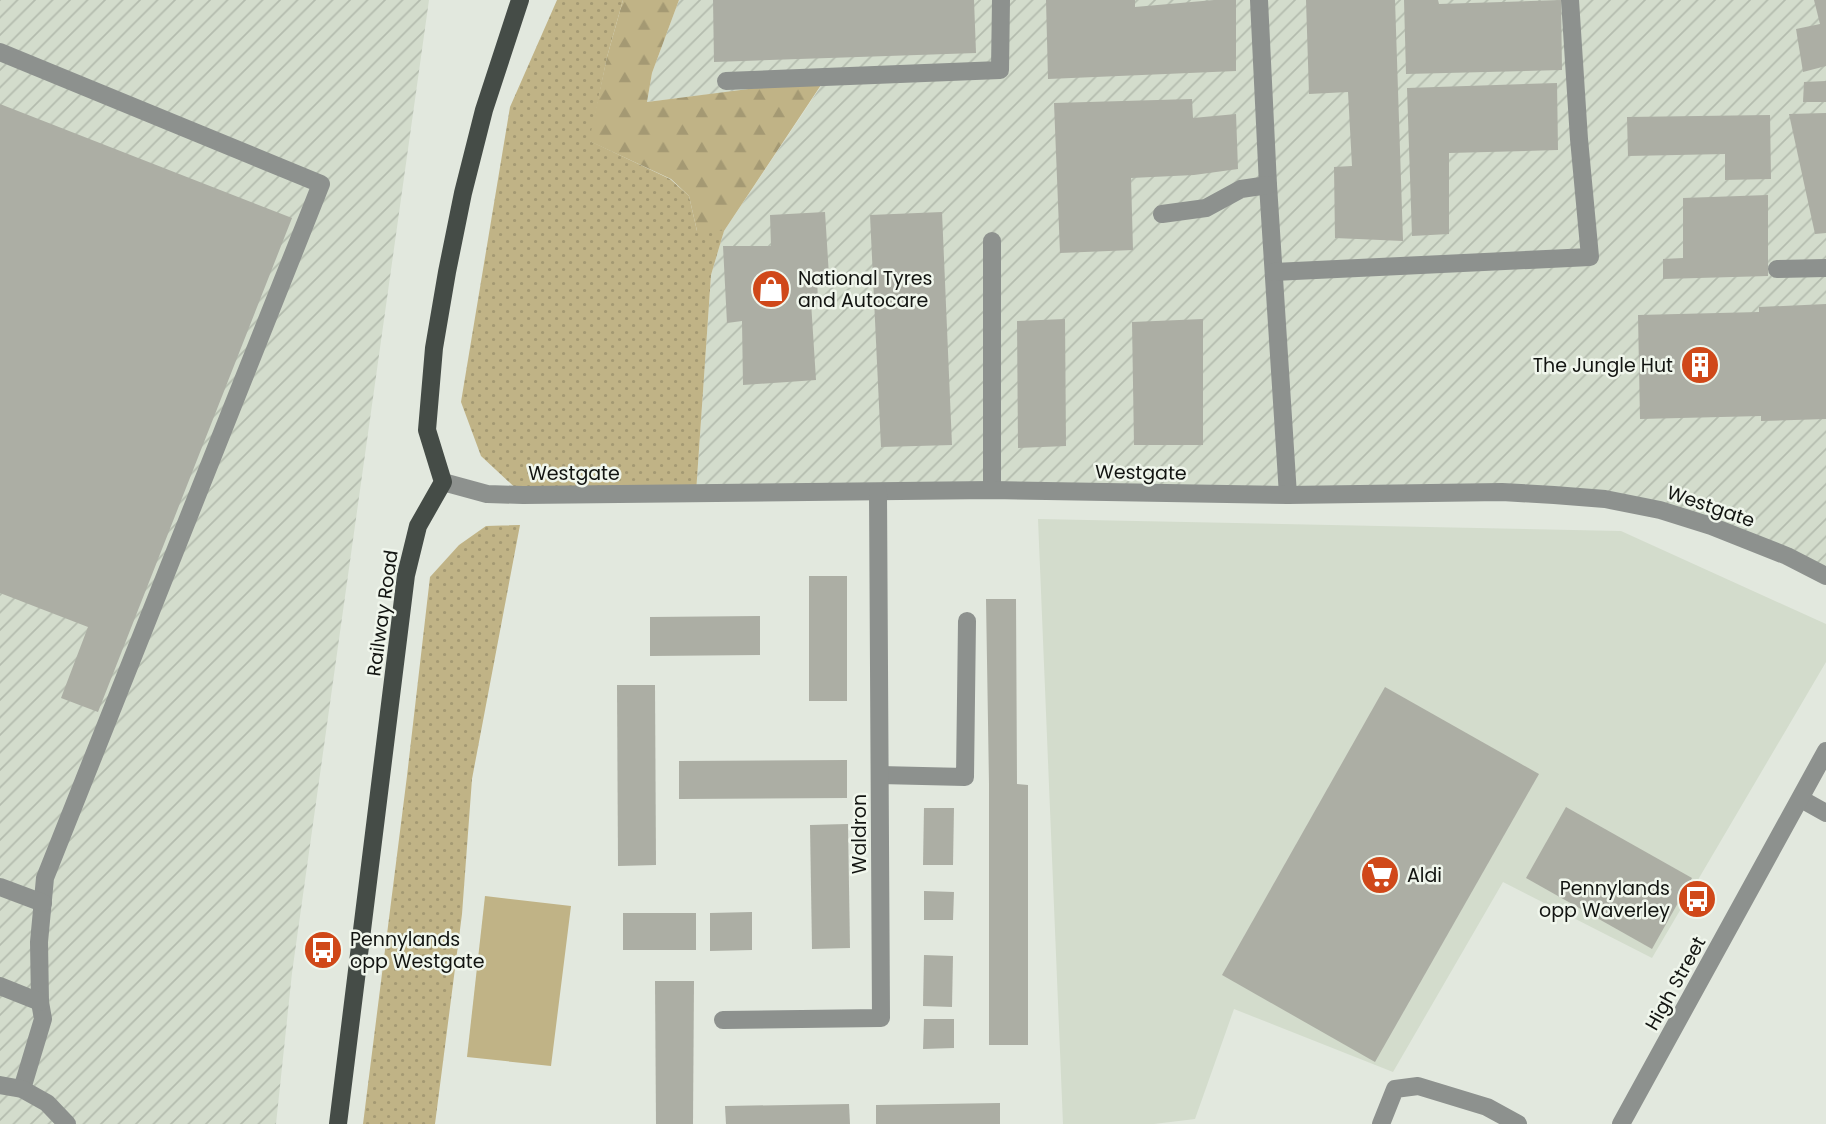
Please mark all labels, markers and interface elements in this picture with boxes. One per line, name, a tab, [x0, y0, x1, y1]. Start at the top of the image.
place label: National Tyres and Autocare	[798, 265, 932, 314]
shop icon: National Tyres and Autocare	[750, 268, 792, 310]
building icon: The Jungle Hut	[1679, 344, 1721, 386]
place label: The Jungle Hut	[1533, 352, 1673, 379]
street label: Westgate	[1095, 458, 1187, 487]
street label: Westgate	[528, 460, 620, 487]
street label: Westgate	[1663, 479, 1759, 534]
street label: Railway Road	[360, 548, 405, 678]
street label: Waldron	[846, 794, 873, 874]
supermarket icon: Aldi	[1359, 854, 1401, 896]
place label: Aldi	[1407, 862, 1442, 889]
place label: Pennylands opp Waverley	[1539, 875, 1670, 924]
bus stop icon: Pennylands opp Waverley	[1676, 878, 1718, 920]
place label: Pennylands opp Westgate	[350, 926, 484, 975]
bus stop icon: Pennylands opp Westgate	[302, 929, 344, 971]
street label: High Street	[1639, 931, 1712, 1035]

